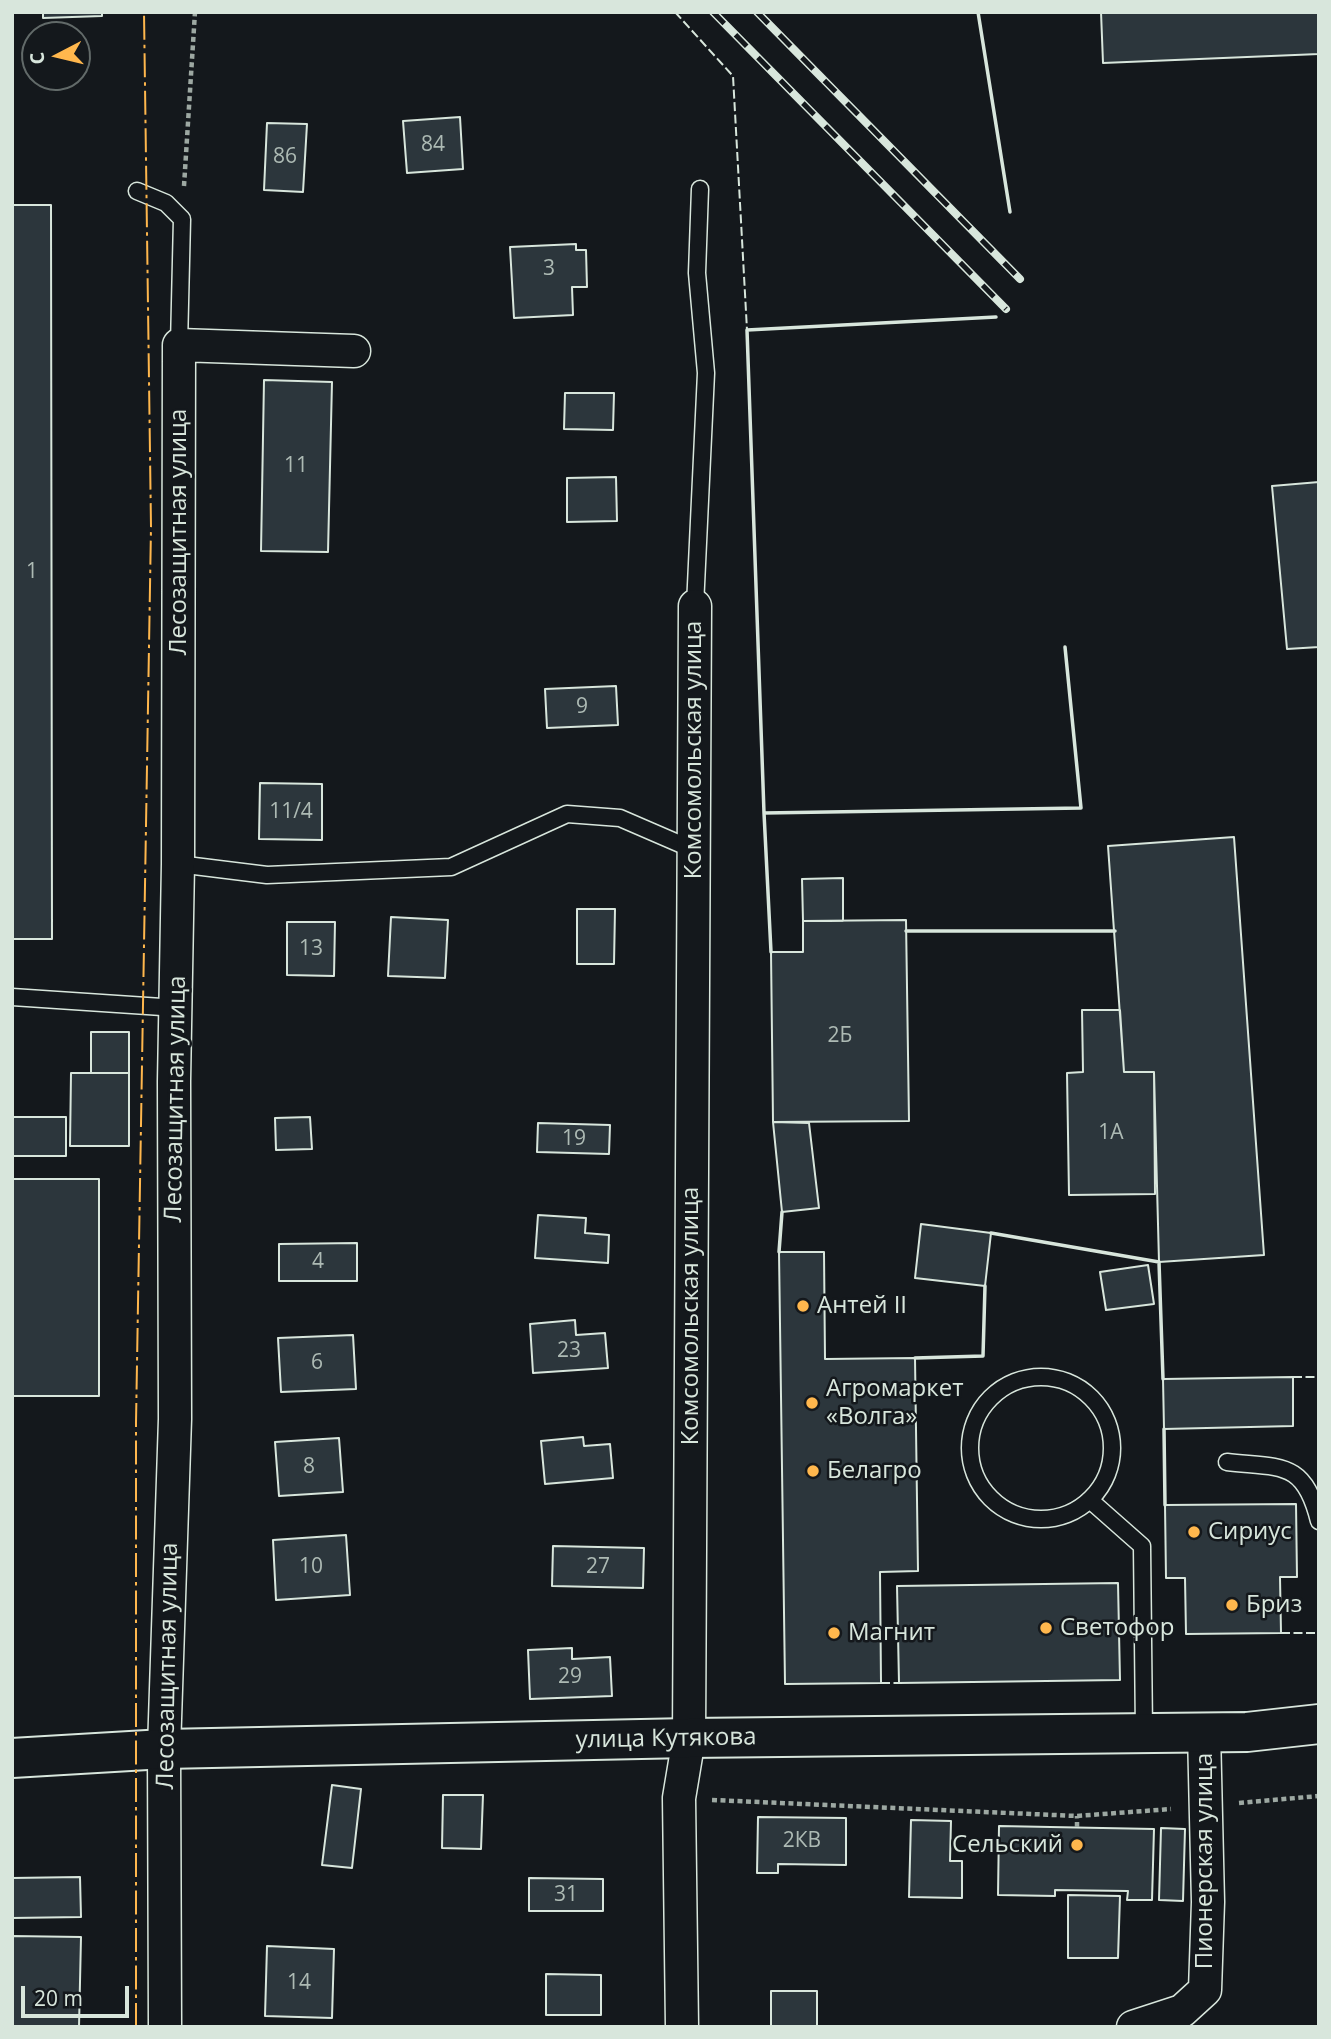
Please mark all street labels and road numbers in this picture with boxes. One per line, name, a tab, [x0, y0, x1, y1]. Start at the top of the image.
street label: Лесозащитная улица	[165, 409, 193, 655]
street label: Комсомольская улица	[680, 621, 708, 879]
street label: Лесозащитная улица	[159, 975, 193, 1223]
street label: Комсомольская улица	[677, 1187, 705, 1445]
street label: Лесозащитная улица	[151, 1542, 185, 1790]
street label: улица Кутякова	[575, 1723, 757, 1755]
street label: Пионерская улица	[1191, 1753, 1219, 1969]

